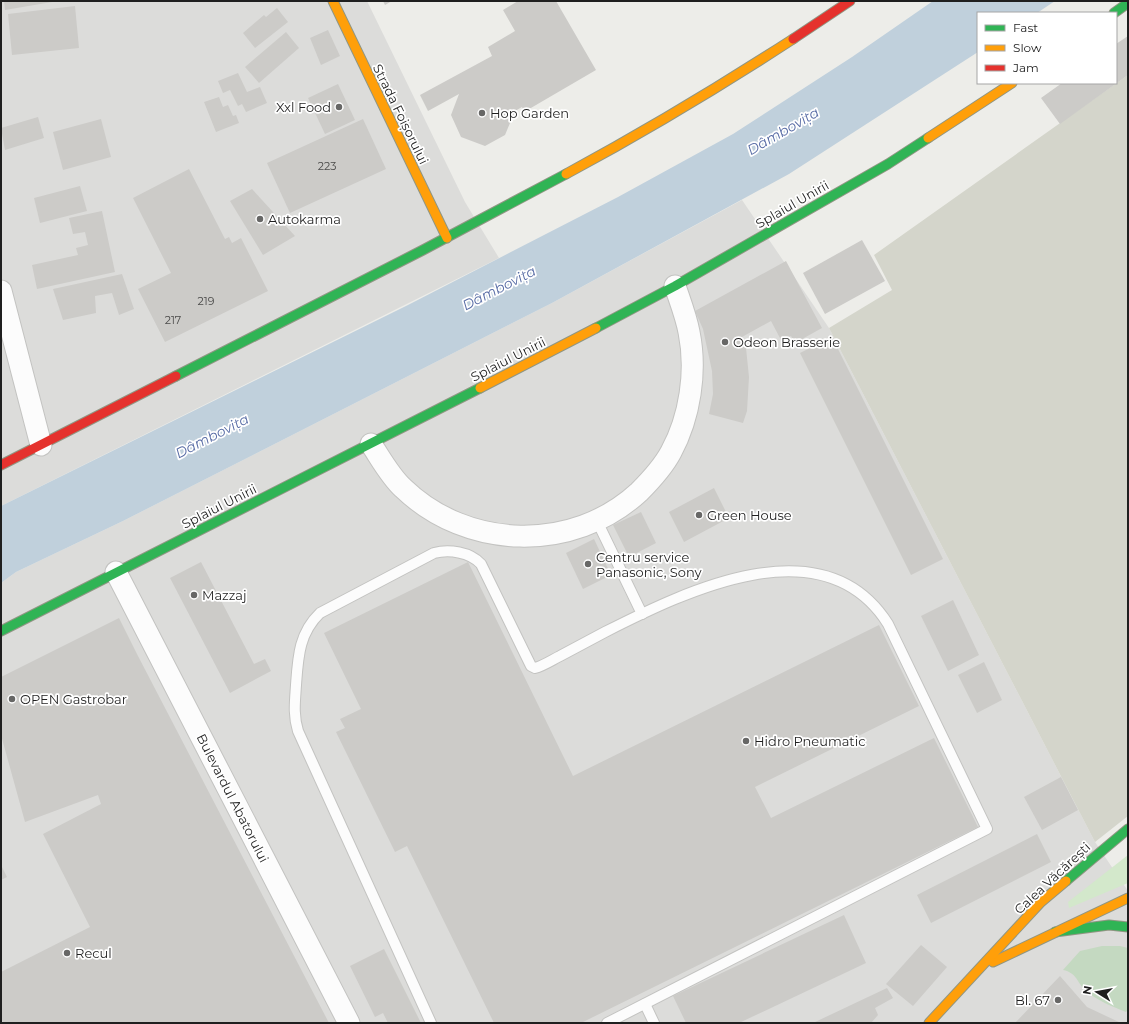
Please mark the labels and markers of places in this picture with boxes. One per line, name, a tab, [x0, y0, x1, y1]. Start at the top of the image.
place label: Xxl Food	[276, 99, 331, 115]
marker: Xxl Food	[334, 102, 344, 112]
place label: Hop Garden	[490, 105, 569, 121]
marker: Hop Garden	[477, 108, 487, 118]
place label: Autokarma	[268, 211, 341, 227]
marker: Autokarma	[255, 214, 265, 224]
place label: Odeon Brasserie	[733, 334, 840, 350]
marker: Odeon Brasserie	[720, 337, 730, 347]
place label: Green House	[707, 507, 792, 523]
marker: Green House	[694, 510, 704, 520]
place label: Centru service Panasonic, Sony	[596, 549, 702, 580]
marker: Centru service Panasonic, Sony	[583, 559, 593, 569]
place label: Mazzaj	[202, 587, 247, 603]
marker: Mazzaj	[189, 590, 199, 600]
place label: OPEN Gastrobar	[20, 691, 127, 707]
marker: OPEN Gastrobar	[7, 694, 17, 704]
place label: Hidro Pneumatic	[754, 733, 865, 749]
marker: Hidro Pneumatic	[741, 736, 751, 746]
place label: Recul	[75, 945, 112, 961]
marker: Recul	[62, 948, 72, 958]
place label: Bl. 67	[1015, 992, 1050, 1008]
marker: Bl. 67	[1053, 995, 1063, 1005]

